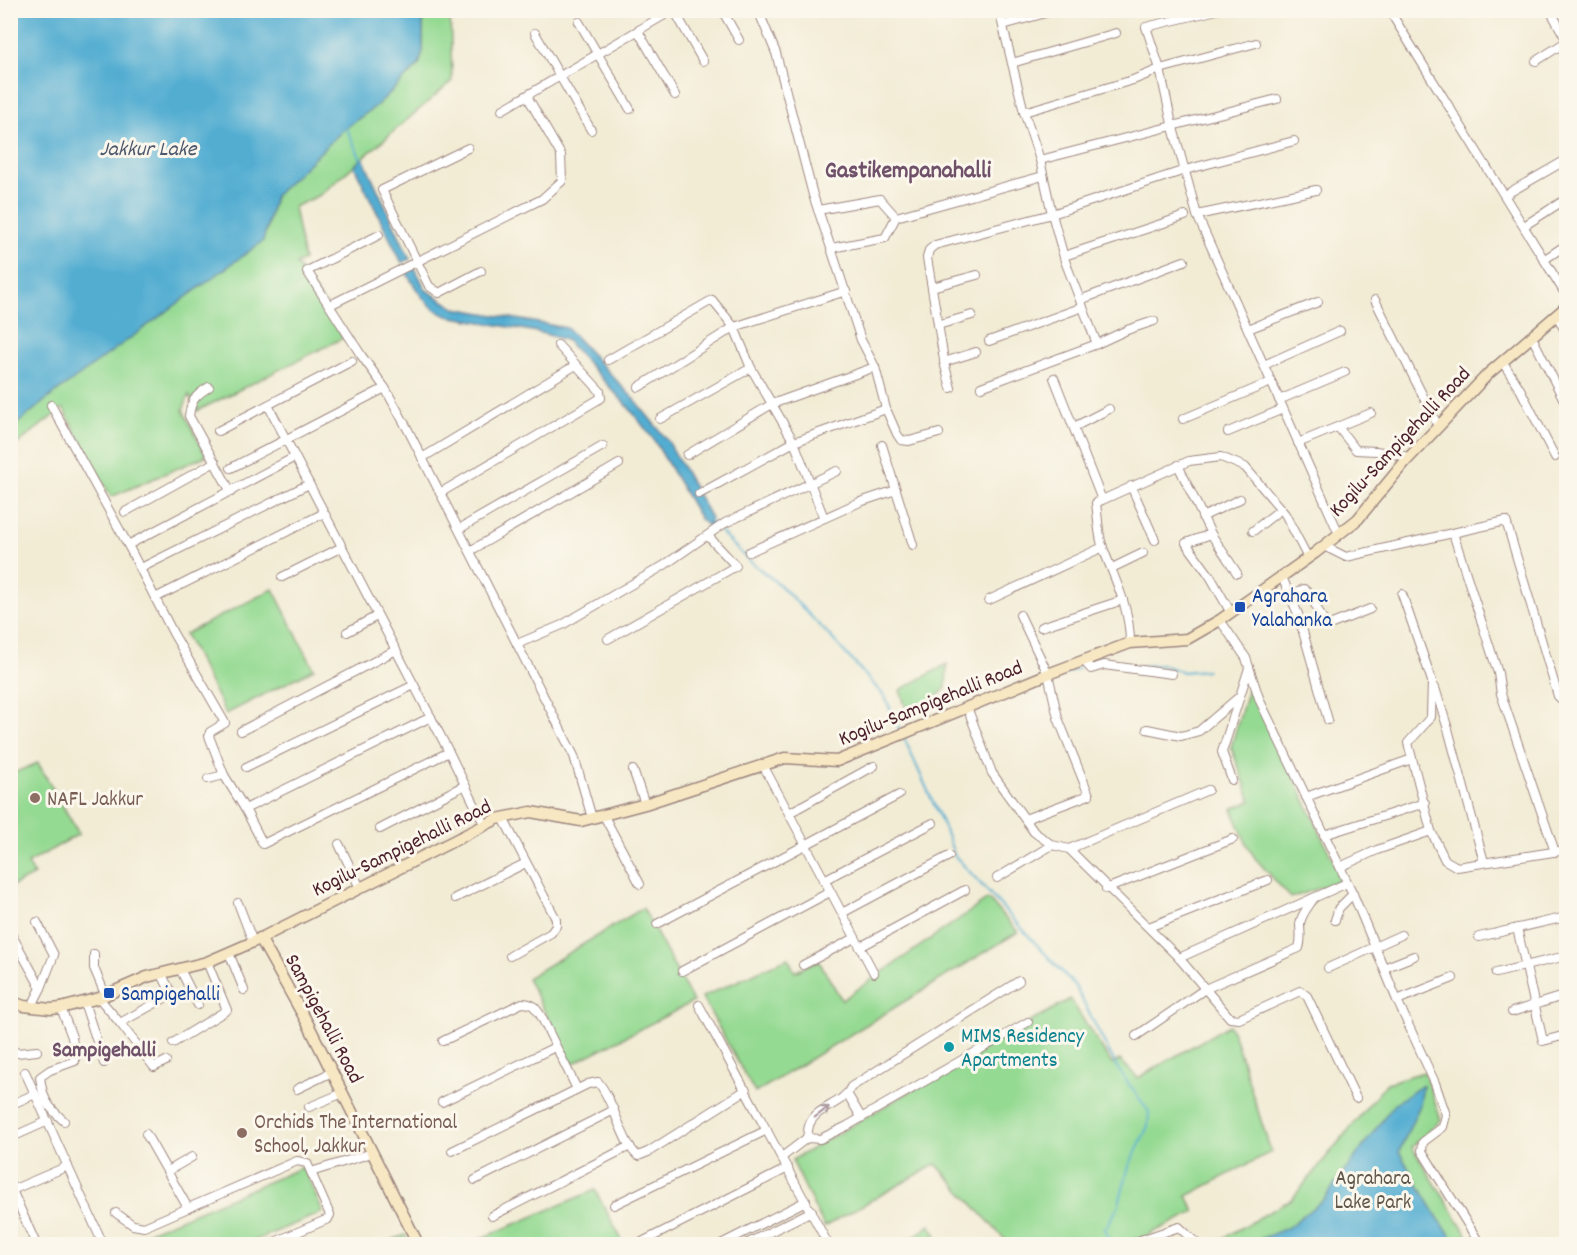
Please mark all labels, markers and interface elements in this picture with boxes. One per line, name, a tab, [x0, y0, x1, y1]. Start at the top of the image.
water label: Jakkur Lake	[99, 135, 198, 166]
district label: Gastikempanahalli	[825, 155, 992, 189]
street label: Kogilu-Sampigehalli Road	[1323, 361, 1479, 525]
place label: Agrahara Yalahanka	[1252, 583, 1333, 637]
marker: Agrahara Yalahanka	[1233, 600, 1247, 614]
street label: Kogilu-Sampigehalli Road	[835, 654, 1028, 755]
place label: NAFL Jakkur	[47, 786, 143, 816]
marker: NAFL Jakkur	[28, 791, 42, 805]
street label: Kogilu-Sampigehalli Road	[308, 793, 497, 906]
street label: Sampigehalli Road	[276, 949, 369, 1090]
place label: Sampigehalli	[121, 981, 220, 1011]
marker: Sampigehalli	[102, 986, 116, 1000]
place label: MIMS Residency Apartments	[961, 1023, 1085, 1077]
district label: Sampigehalli	[52, 1036, 156, 1067]
marker: MIMS Residency Apartments	[942, 1040, 956, 1054]
one-way arrow	[813, 1106, 829, 1119]
place label: Orchids The International School, Jakkur	[254, 1109, 457, 1163]
marker: Orchids The International School, Jakkur	[235, 1126, 249, 1140]
park label: Agrahara Lake Park	[1335, 1165, 1412, 1219]

